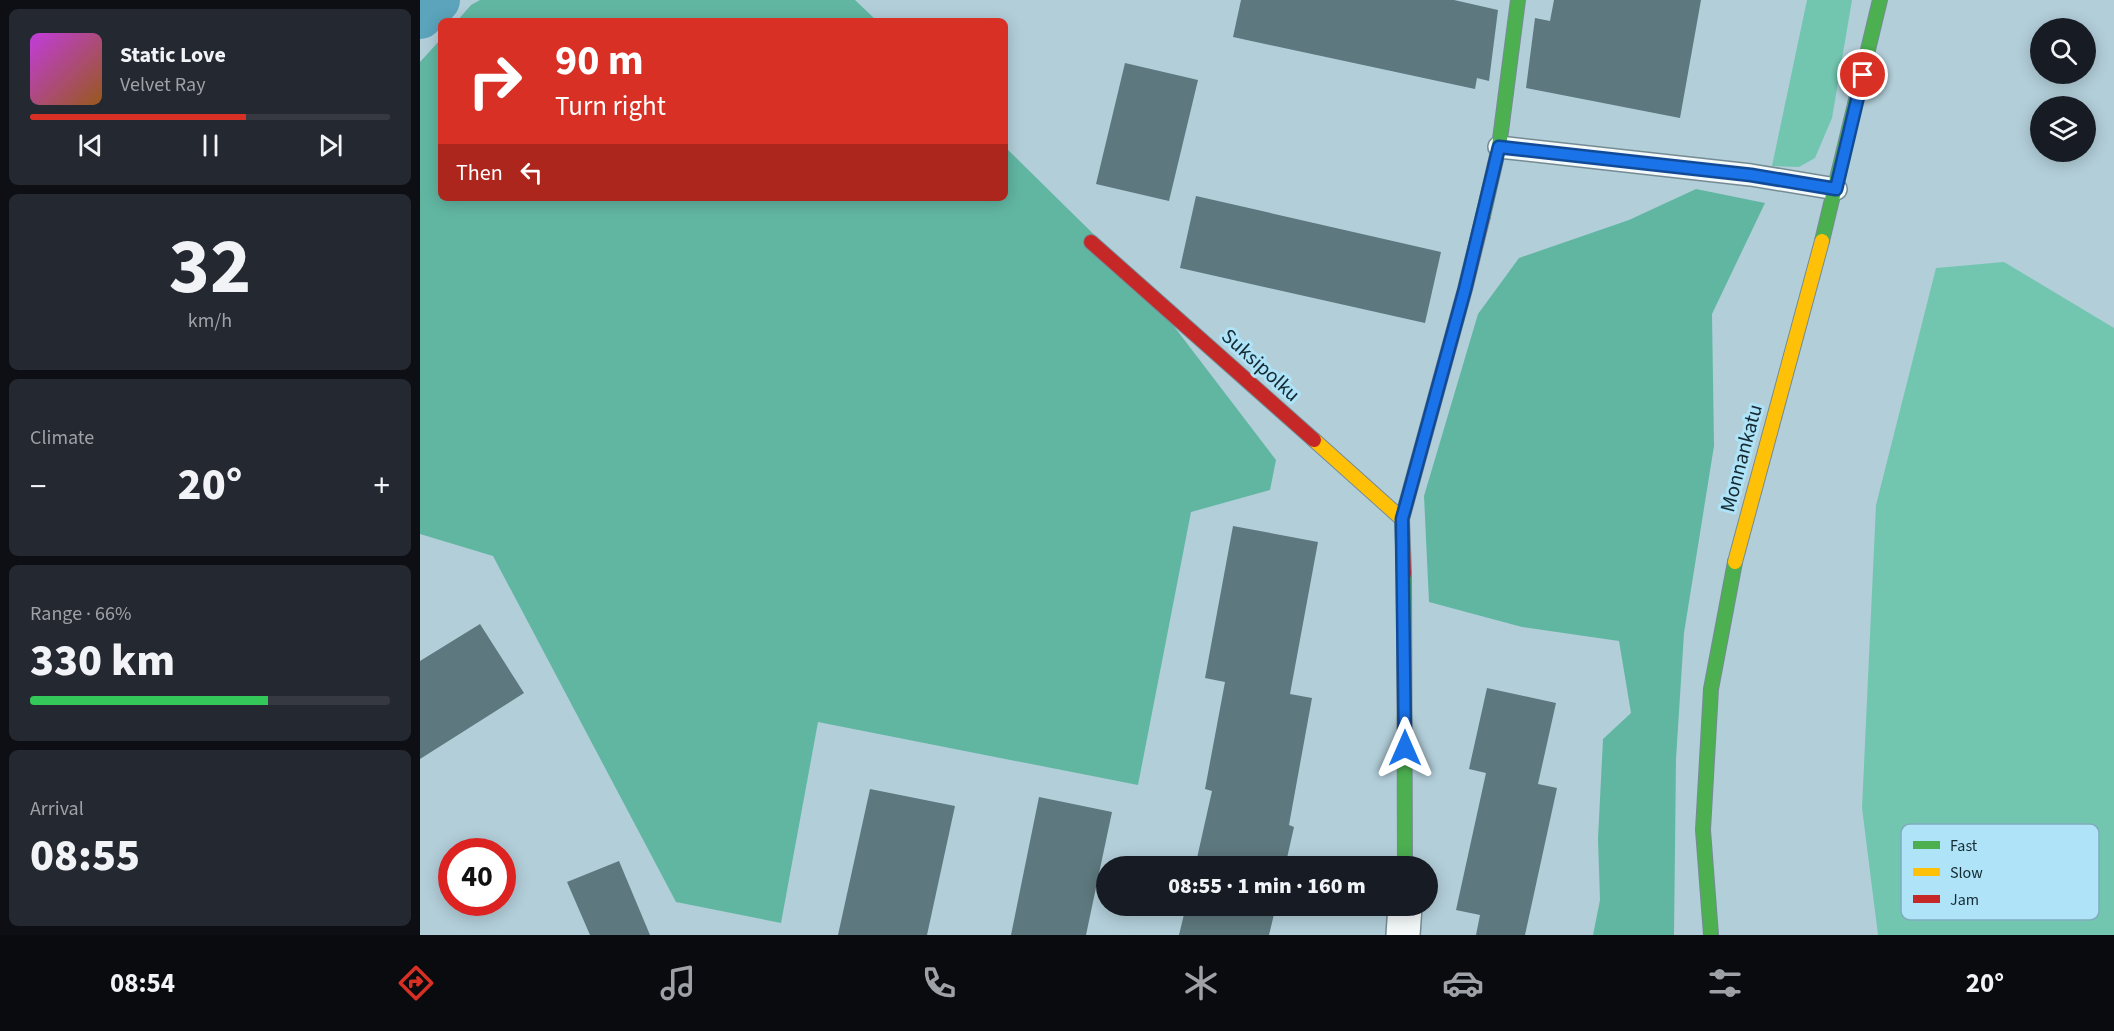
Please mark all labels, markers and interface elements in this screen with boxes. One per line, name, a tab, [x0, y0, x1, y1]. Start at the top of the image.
map controls	[2030, 18, 2096, 162]
button: search	[2030, 18, 2096, 84]
text: 90 m	[555, 31, 644, 91]
text: Static Love	[120, 39, 226, 71]
icon: right	[456, 42, 534, 120]
pin	[1837, 49, 1888, 100]
icon: arrive	[1846, 58, 1879, 91]
text: Velvet Ray	[120, 71, 206, 99]
text: Turn right	[555, 87, 666, 126]
button: layers	[2030, 96, 2096, 162]
icon: previous	[74, 129, 107, 162]
icon: pause	[194, 129, 227, 162]
icon: next	[314, 129, 347, 162]
icon: left	[515, 156, 548, 189]
text: Then	[456, 157, 503, 189]
text: 32	[169, 212, 251, 323]
text: km/h	[188, 307, 232, 335]
street label: Suksipolku	[1215, 321, 1307, 409]
street label: Monnankatu	[1712, 401, 1770, 515]
text: Climate	[30, 424, 94, 452]
text: 20°	[178, 453, 242, 517]
text: −	[30, 463, 46, 510]
text: +	[374, 463, 390, 510]
text: Range · 66%	[30, 600, 131, 628]
text: 330 km	[30, 629, 175, 693]
position arrow	[1373, 716, 1437, 780]
text: Arrival	[30, 795, 84, 823]
text: 08:55	[30, 824, 140, 888]
legend	[1901, 824, 2099, 920]
text: Fast	[1950, 835, 1978, 857]
speed limit sign: 40	[438, 838, 516, 916]
text: Slow	[1950, 862, 1983, 884]
text: 08:55 · 1 min · 160 m	[1168, 870, 1366, 902]
text: Jam	[1950, 889, 1979, 911]
icon: directions	[395, 962, 437, 1004]
icon: music	[657, 962, 699, 1004]
icon: phone	[918, 962, 960, 1004]
icon: climate	[1180, 962, 1222, 1004]
icon: car	[1442, 962, 1484, 1004]
icon: filters	[1704, 962, 1746, 1004]
text: 08:54	[110, 964, 175, 1003]
text: 20°	[1966, 964, 2004, 1003]

